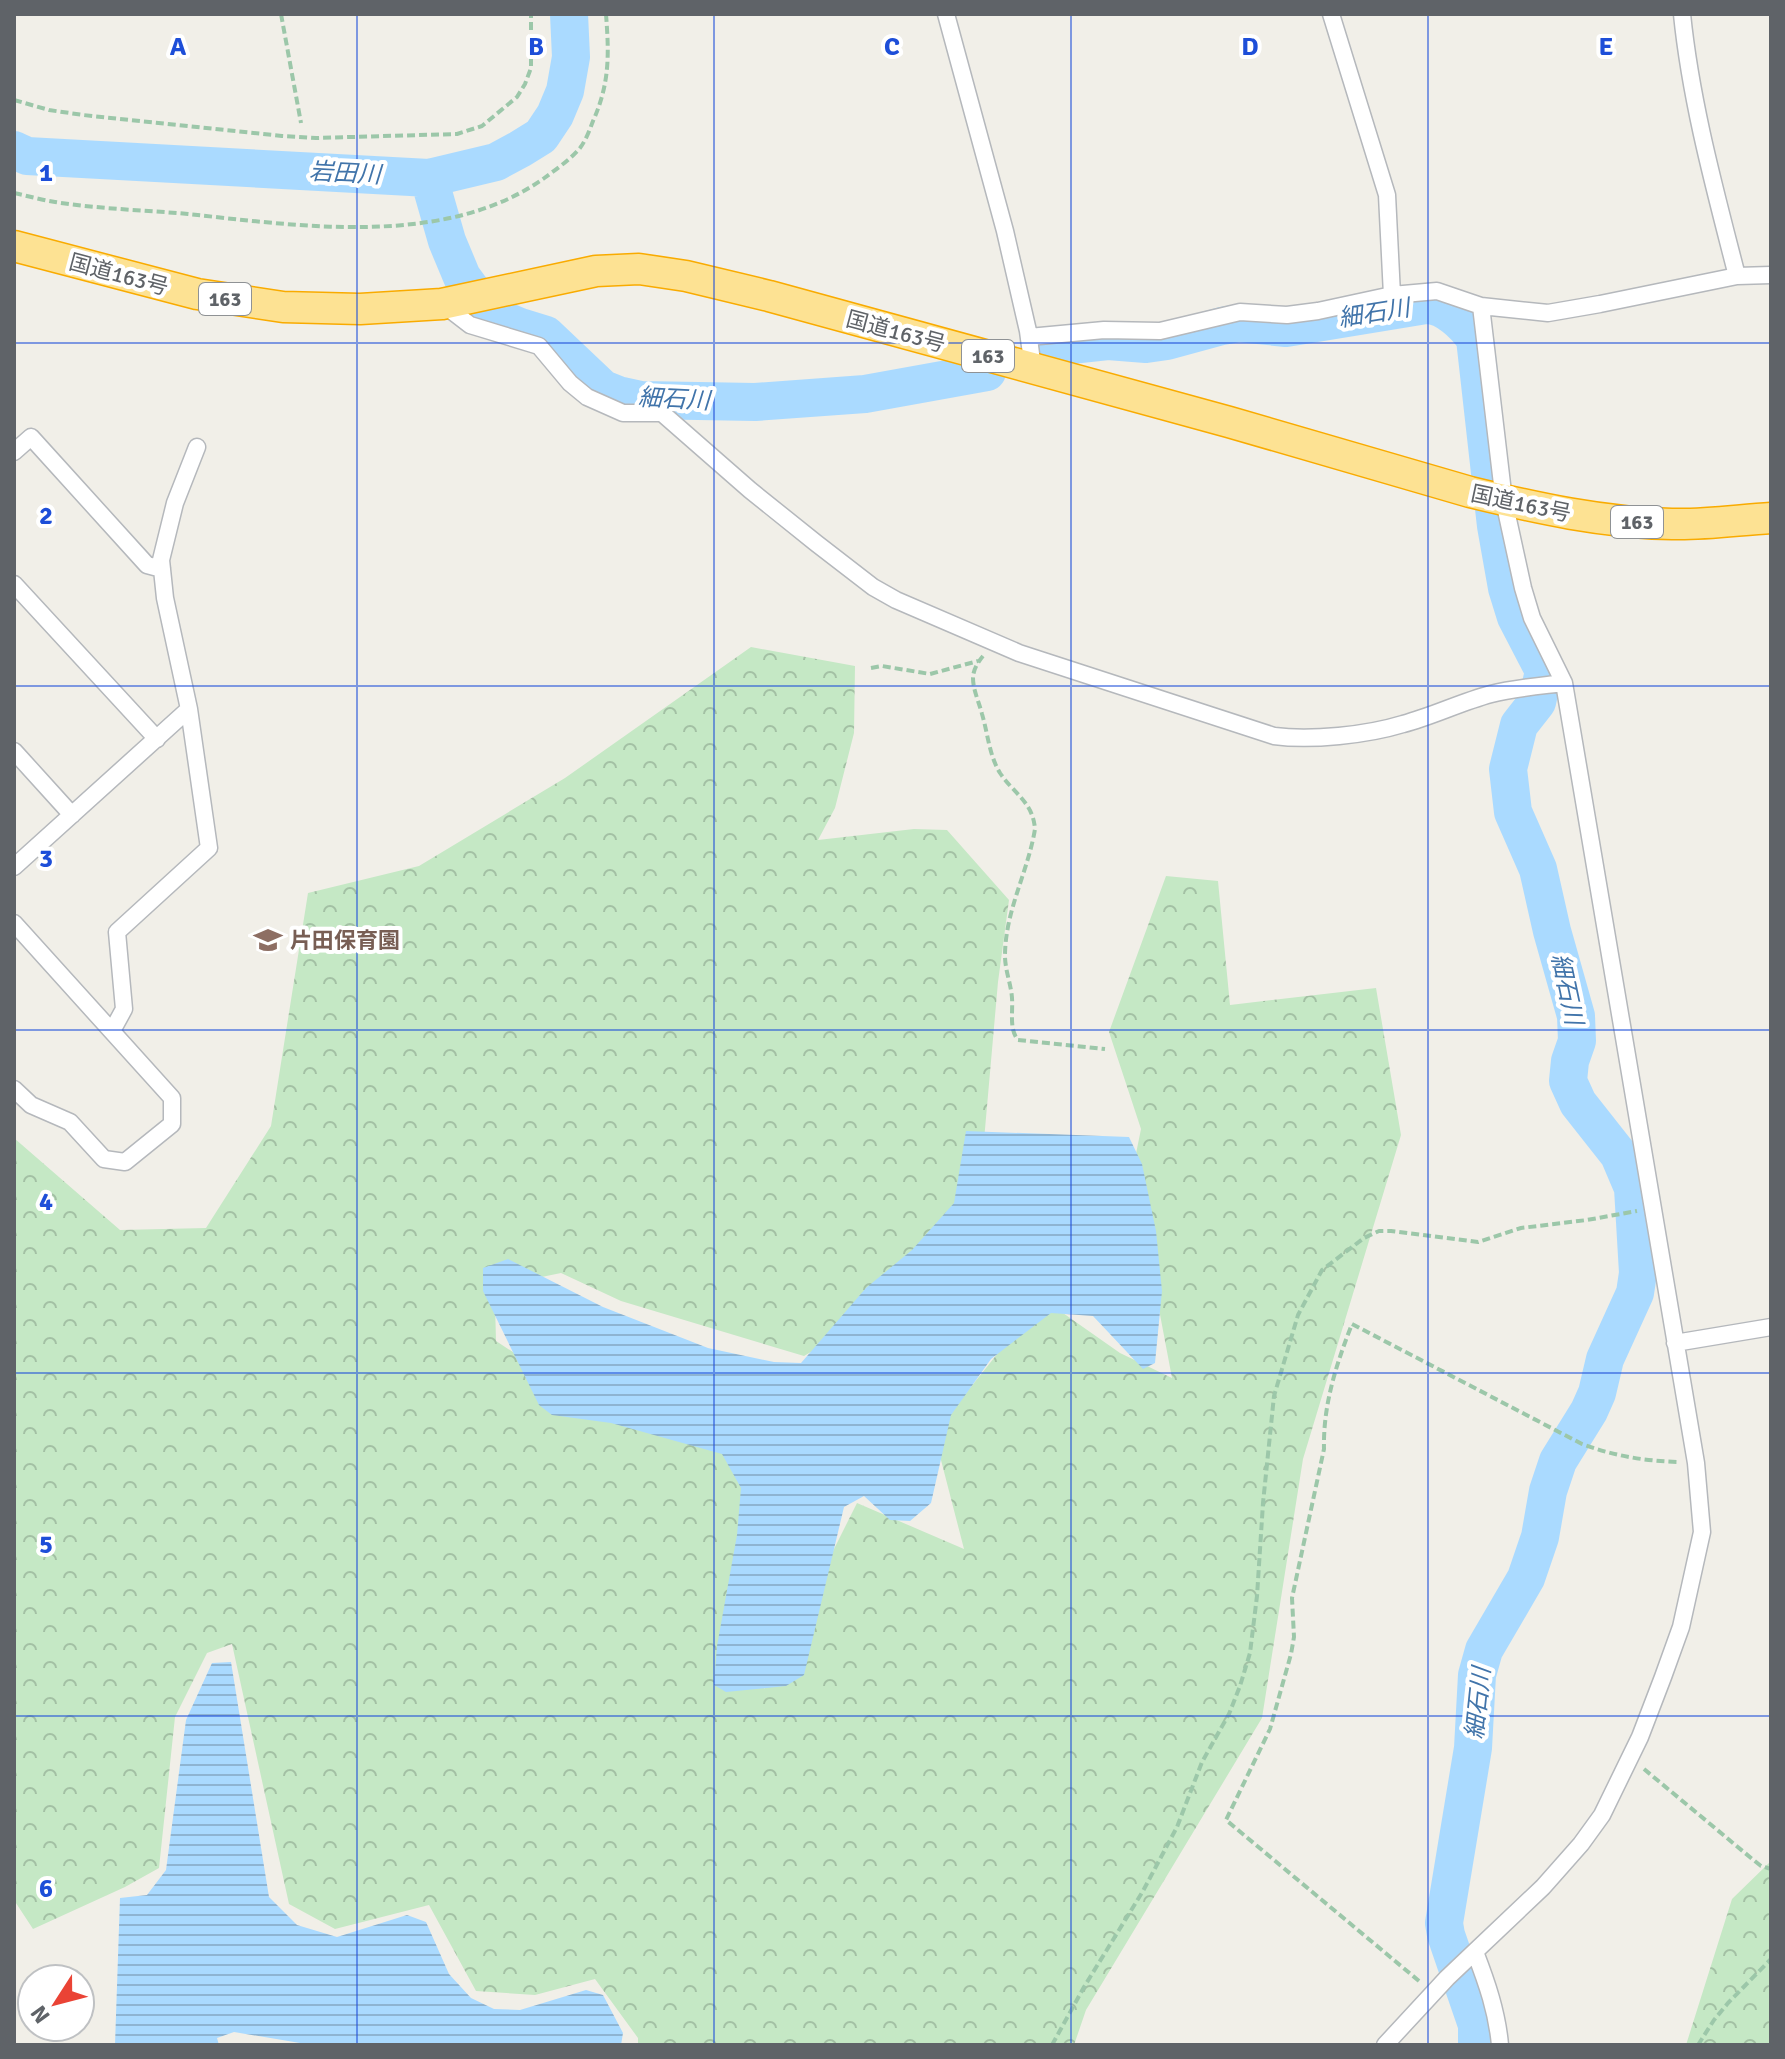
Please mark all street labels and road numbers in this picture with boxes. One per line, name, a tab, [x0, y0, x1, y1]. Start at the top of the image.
street label: 国道163号	[66, 248, 171, 301]
road number: 163	[199, 283, 251, 315]
street label: 国道163号	[843, 305, 948, 358]
road number: 163	[962, 340, 1014, 372]
street label: 国道163号	[1468, 480, 1573, 527]
road number: 163	[1611, 506, 1663, 538]

